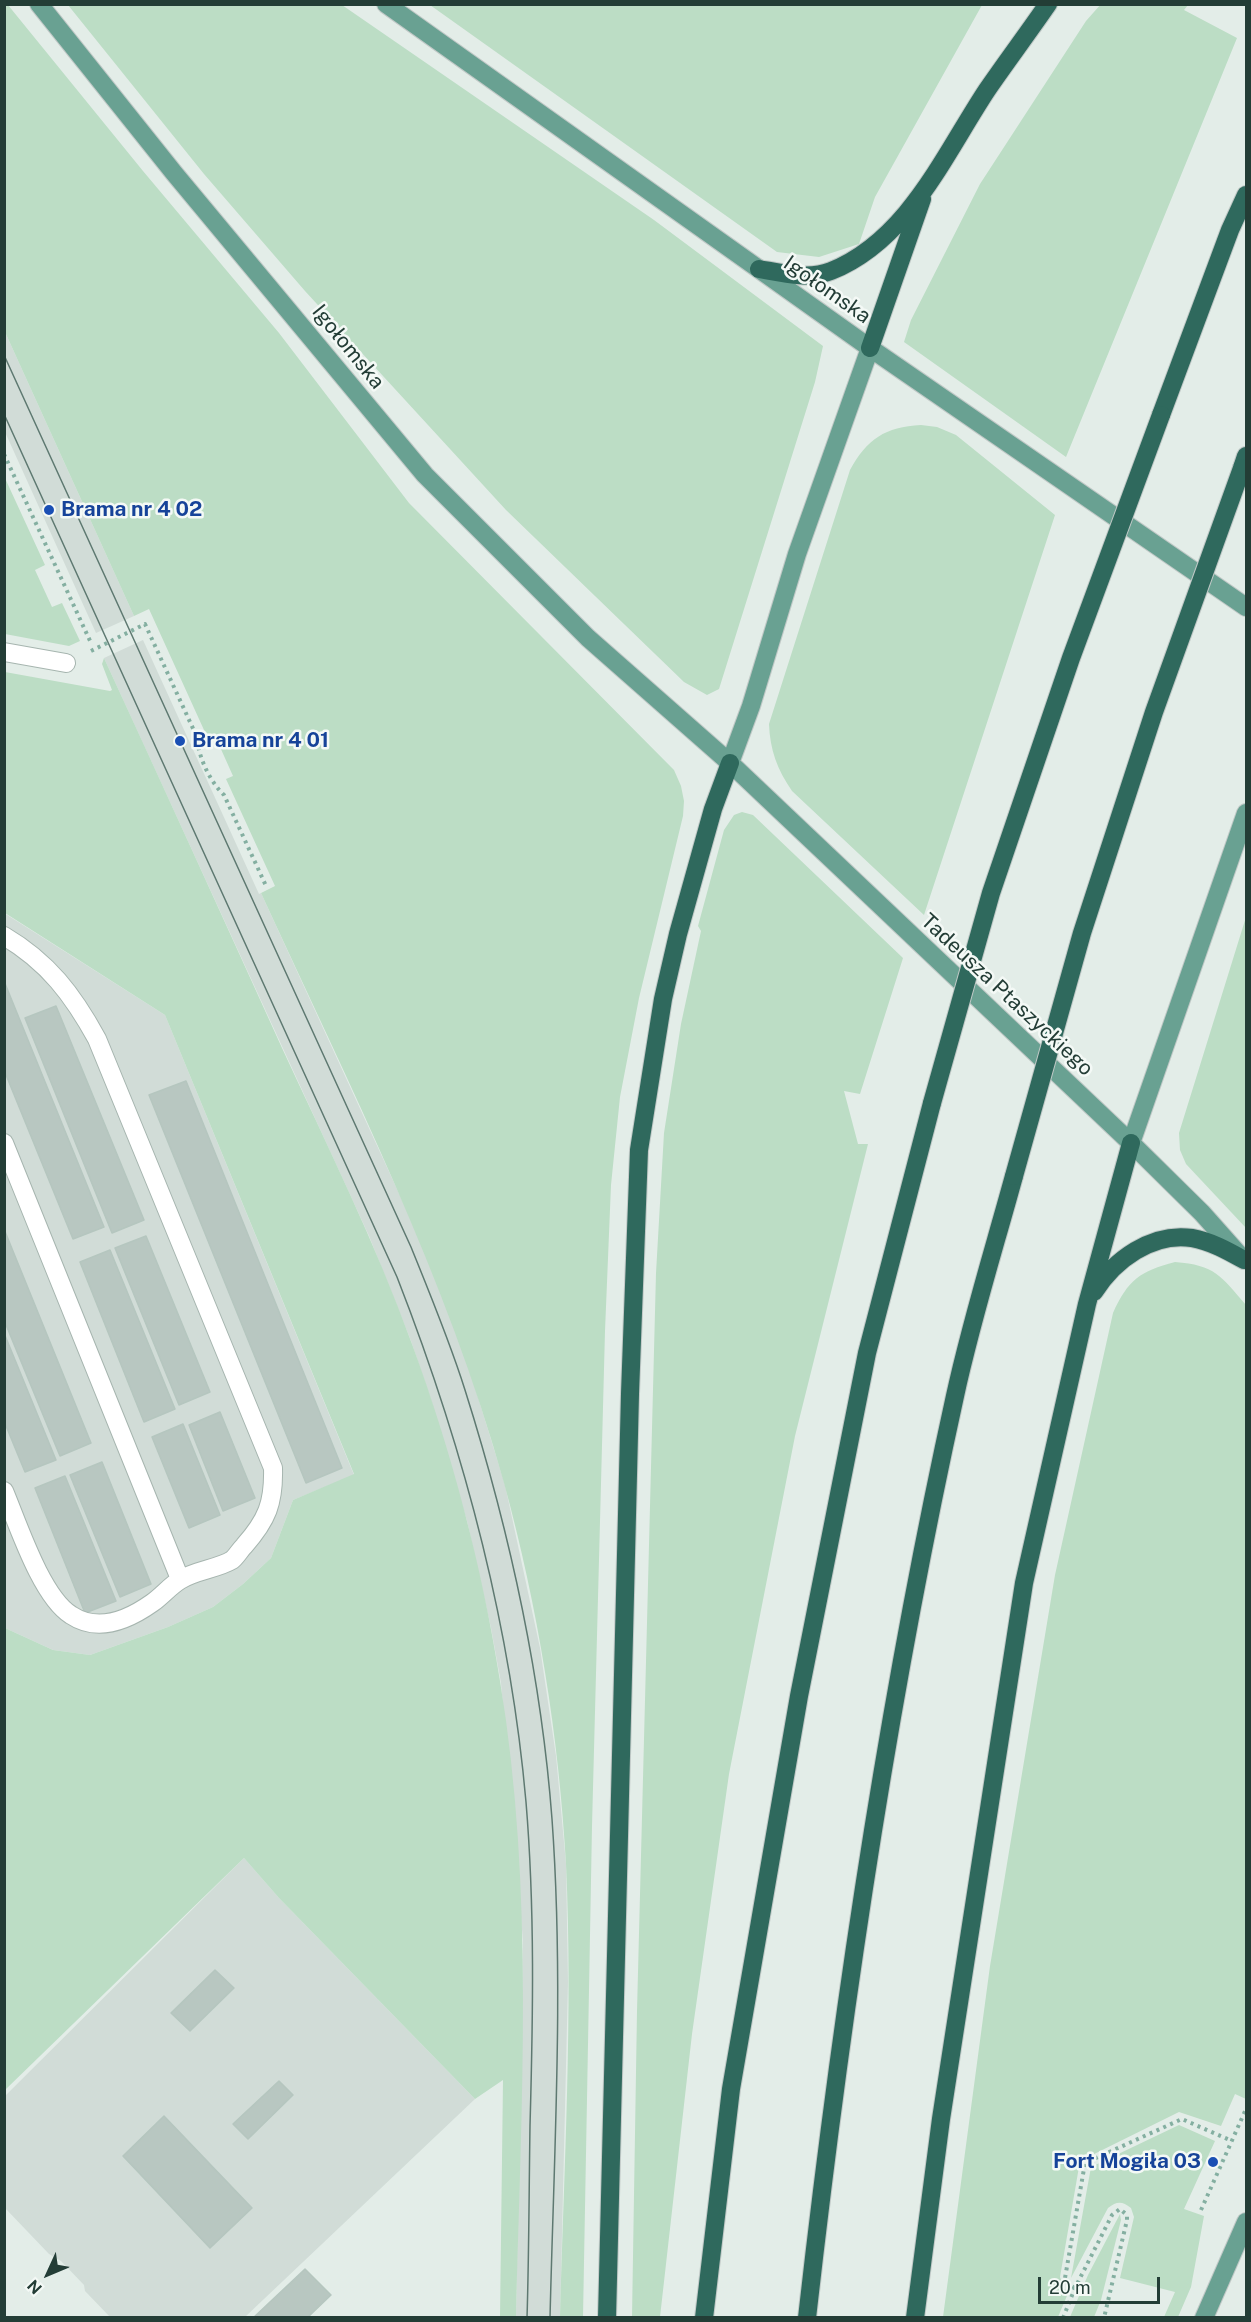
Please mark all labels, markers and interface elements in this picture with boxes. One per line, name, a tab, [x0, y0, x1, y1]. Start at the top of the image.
street label: Igołomska	[778, 251, 876, 329]
street label: Igołomska	[306, 300, 390, 394]
place label: Brama nr 4 02	[61, 497, 202, 523]
marker: Brama nr 4 02	[42, 503, 56, 517]
place label: Brama nr 4 01	[192, 728, 329, 754]
marker: Brama nr 4 01	[173, 734, 187, 748]
street label: Tadeusza Ptaszyckiego	[916, 909, 1098, 1081]
place label: Fort Mogiła 03	[1053, 2149, 1201, 2175]
marker: Fort Mogiła 03	[1206, 2155, 1220, 2169]
north arrow	[18, 2244, 78, 2304]
scale bar	[1041, 2265, 1162, 2303]
text: N	[24, 2276, 46, 2298]
text: 20 m	[1049, 2277, 1091, 2298]

